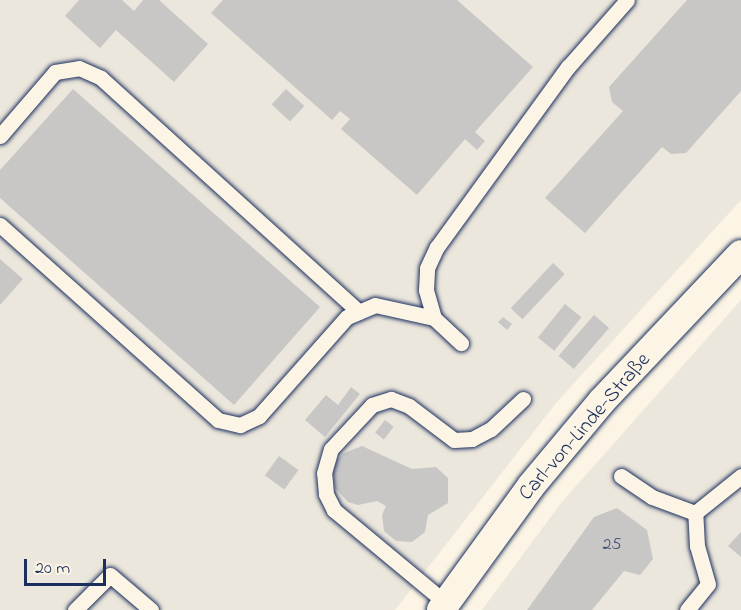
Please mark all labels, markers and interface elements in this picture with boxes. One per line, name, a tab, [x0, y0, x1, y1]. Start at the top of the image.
street label: Carl-von-Linde-Straße	[514, 348, 656, 506]
house number: 25	[602, 534, 622, 556]
scale bar	[27, 547, 110, 585]
text: 20 m	[35, 556, 70, 582]

